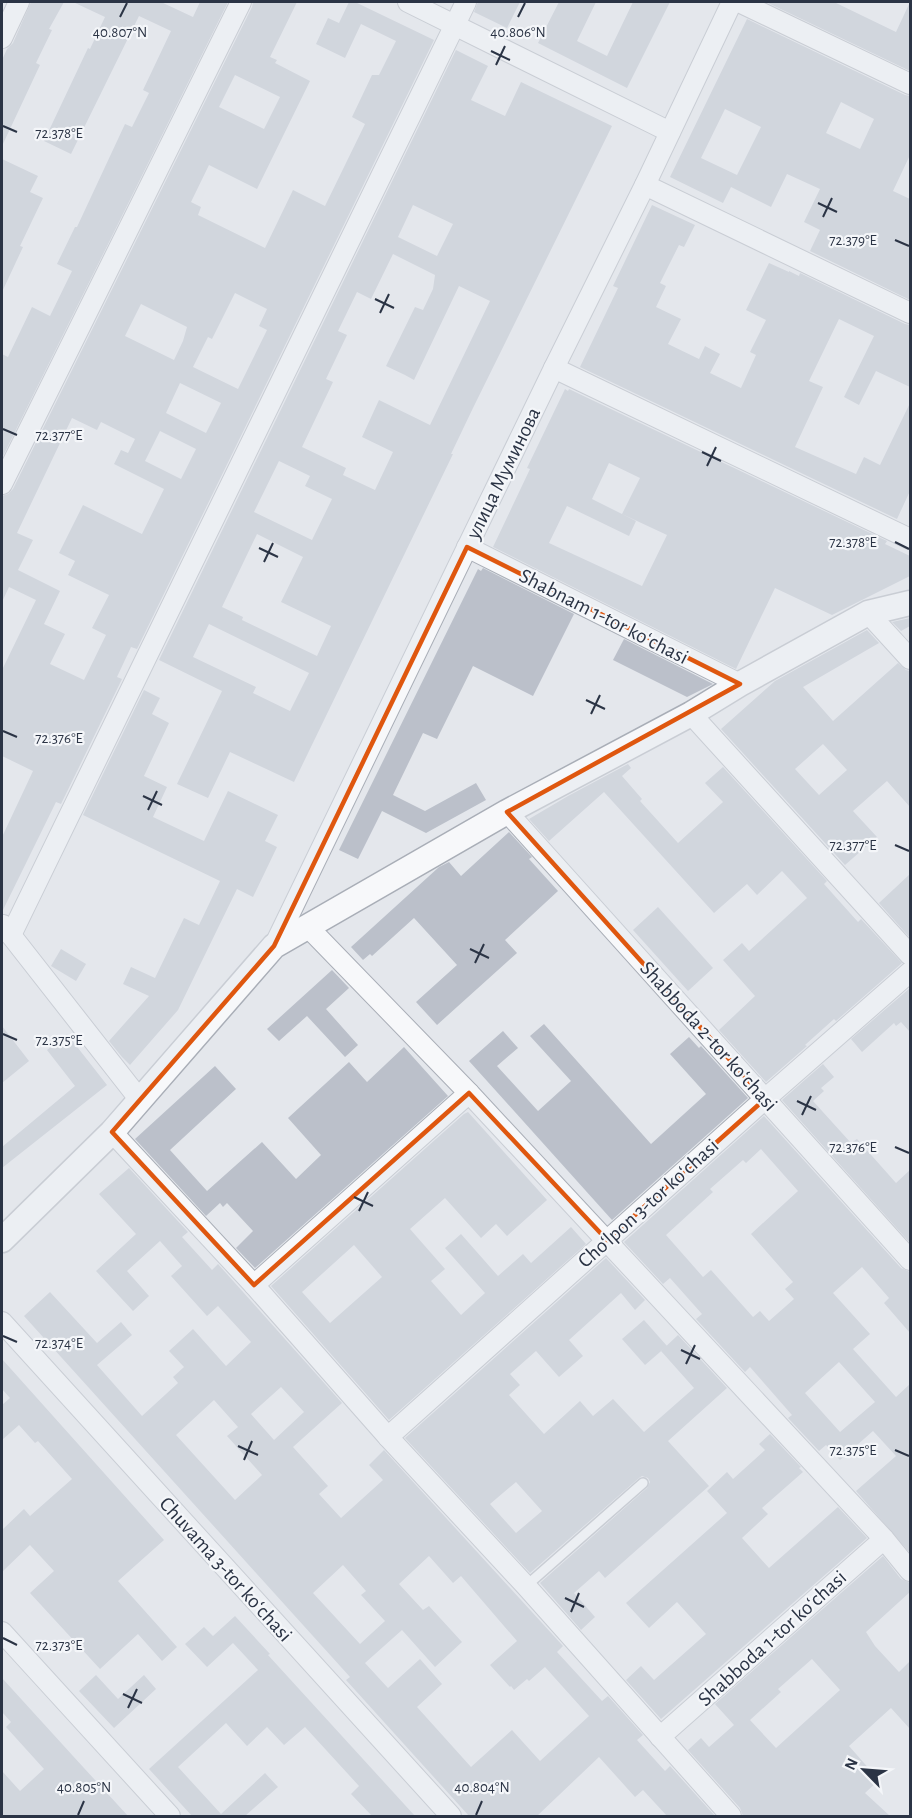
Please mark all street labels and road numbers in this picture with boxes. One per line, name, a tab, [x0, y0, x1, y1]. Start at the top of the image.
street label: улица Муминова	[462, 404, 544, 543]
street label: Shabnam 1-tor koʻchasi	[516, 565, 692, 668]
street label: Shabboda 2-tor koʻchasi	[636, 957, 781, 1115]
street label: Cho‘lpon 3-tor koʻchasi	[574, 1135, 723, 1272]
street label: Chuvama 3-tor koʻchasi	[155, 1493, 296, 1646]
street label: Shabboda 1-tor koʻchasi	[694, 1567, 850, 1710]

